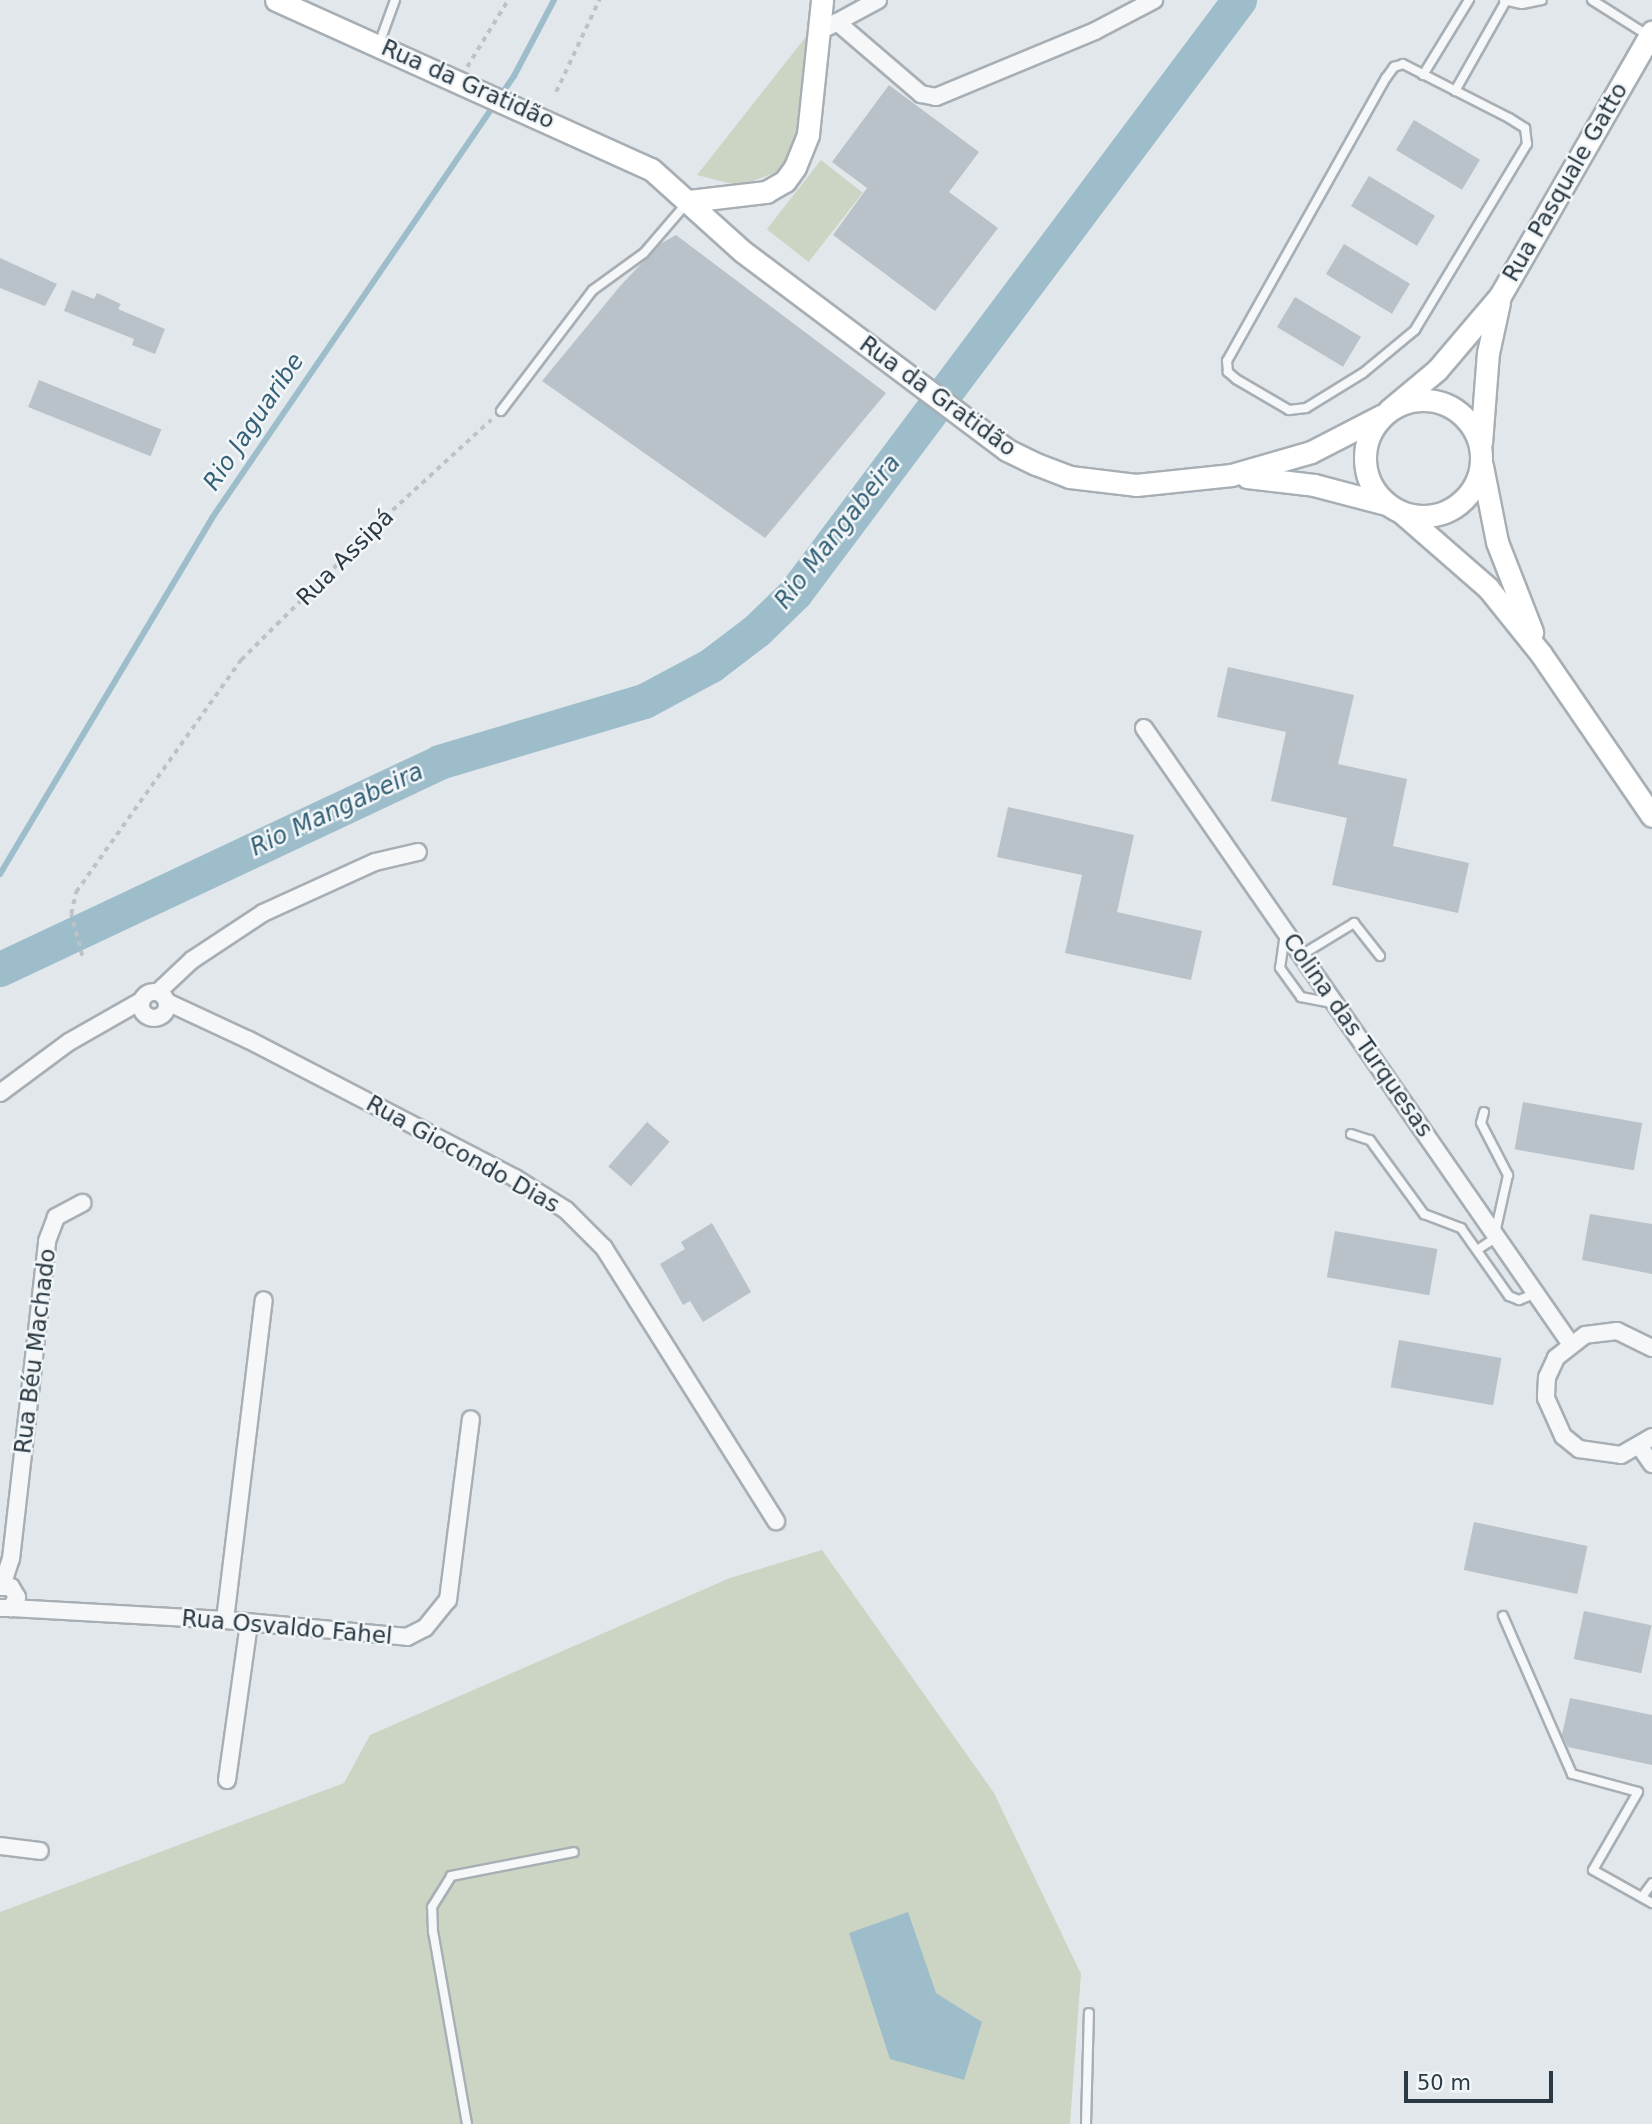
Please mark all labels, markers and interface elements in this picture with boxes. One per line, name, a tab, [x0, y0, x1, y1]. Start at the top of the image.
street label: Rua da Gratidão	[377, 33, 559, 135]
street label: Rua Pasquale Gatto	[1497, 78, 1633, 286]
street label: Rua da Gratidão	[854, 330, 1022, 462]
water label: Rio Jaguaribe	[198, 348, 310, 496]
water label: Rio Mangabeira	[769, 449, 907, 615]
street label: Rua Assipá	[291, 503, 399, 611]
water label: Rio Mangabeira	[246, 757, 428, 863]
street label: Colina das Turquesas	[1277, 928, 1439, 1142]
street label: Rua Giocondo Dias	[362, 1089, 564, 1219]
street label: Rua Béu Machado	[9, 1247, 61, 1455]
street label: Rua Osvaldo Fahel	[180, 1604, 394, 1650]
scale bar	[1407, 2058, 1556, 2102]
text: 50 m	[1417, 2071, 1471, 2095]

